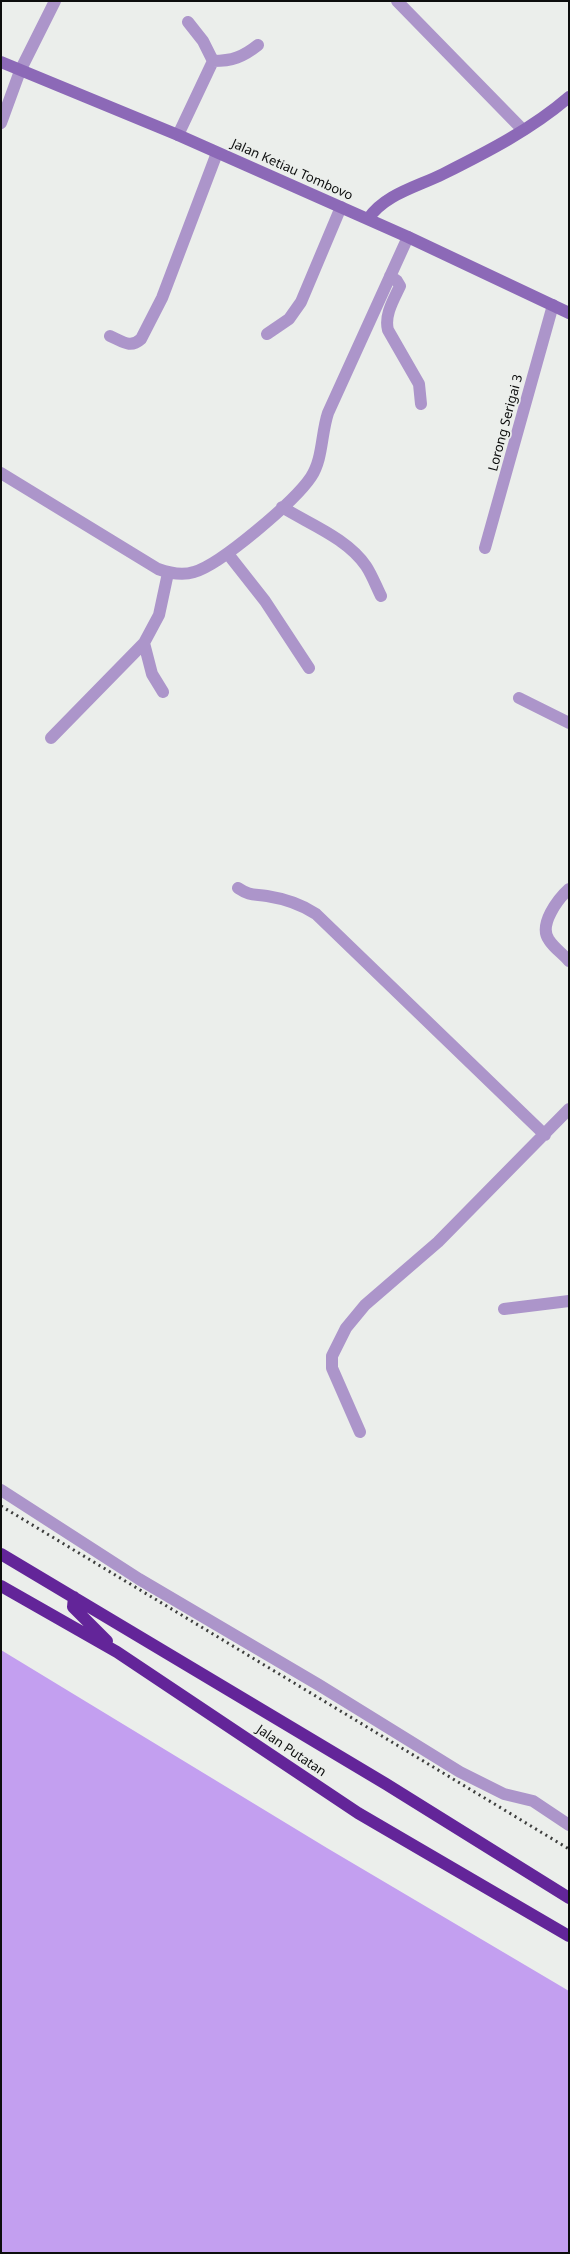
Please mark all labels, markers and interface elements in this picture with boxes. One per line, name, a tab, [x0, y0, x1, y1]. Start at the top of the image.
street label: Jalan Ketiau Tombovo	[229, 136, 355, 204]
street label: Lorong Serigai 3	[486, 373, 526, 473]
street label: Jalan Putatan	[253, 1722, 329, 1780]

